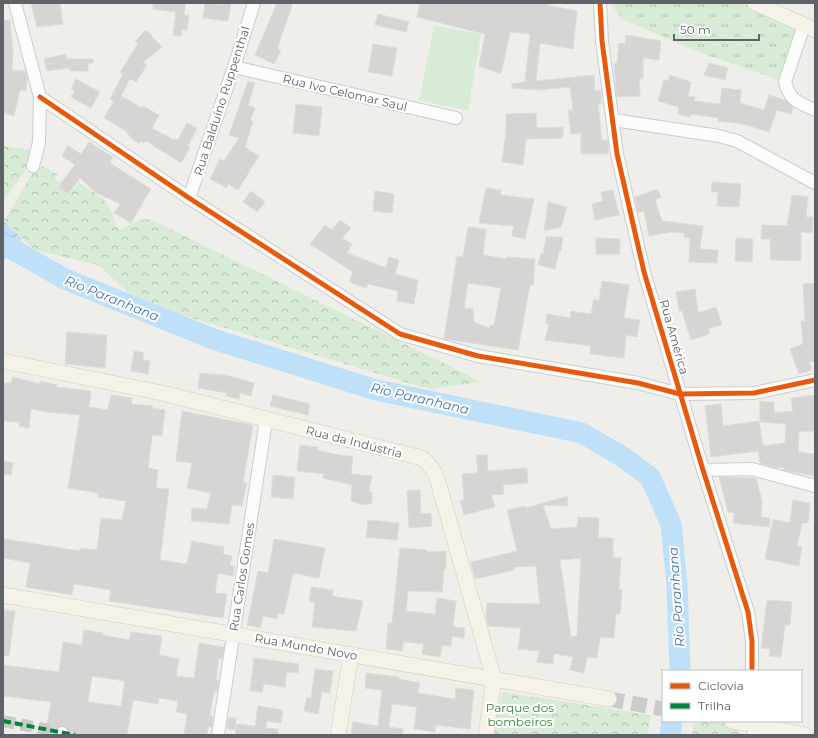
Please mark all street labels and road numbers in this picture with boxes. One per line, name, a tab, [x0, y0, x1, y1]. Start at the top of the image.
street label: Rua Balduíno Ruppenthal	[190, 24, 253, 177]
street label: Rua Ivo Celomar Saul	[281, 71, 409, 114]
street label: Rua América	[657, 298, 692, 376]
street label: Rua da Indústria	[304, 422, 404, 461]
street label: Rua Carlos Gomes	[226, 522, 258, 632]
street label: Rua Mundo Novo	[253, 630, 359, 663]

